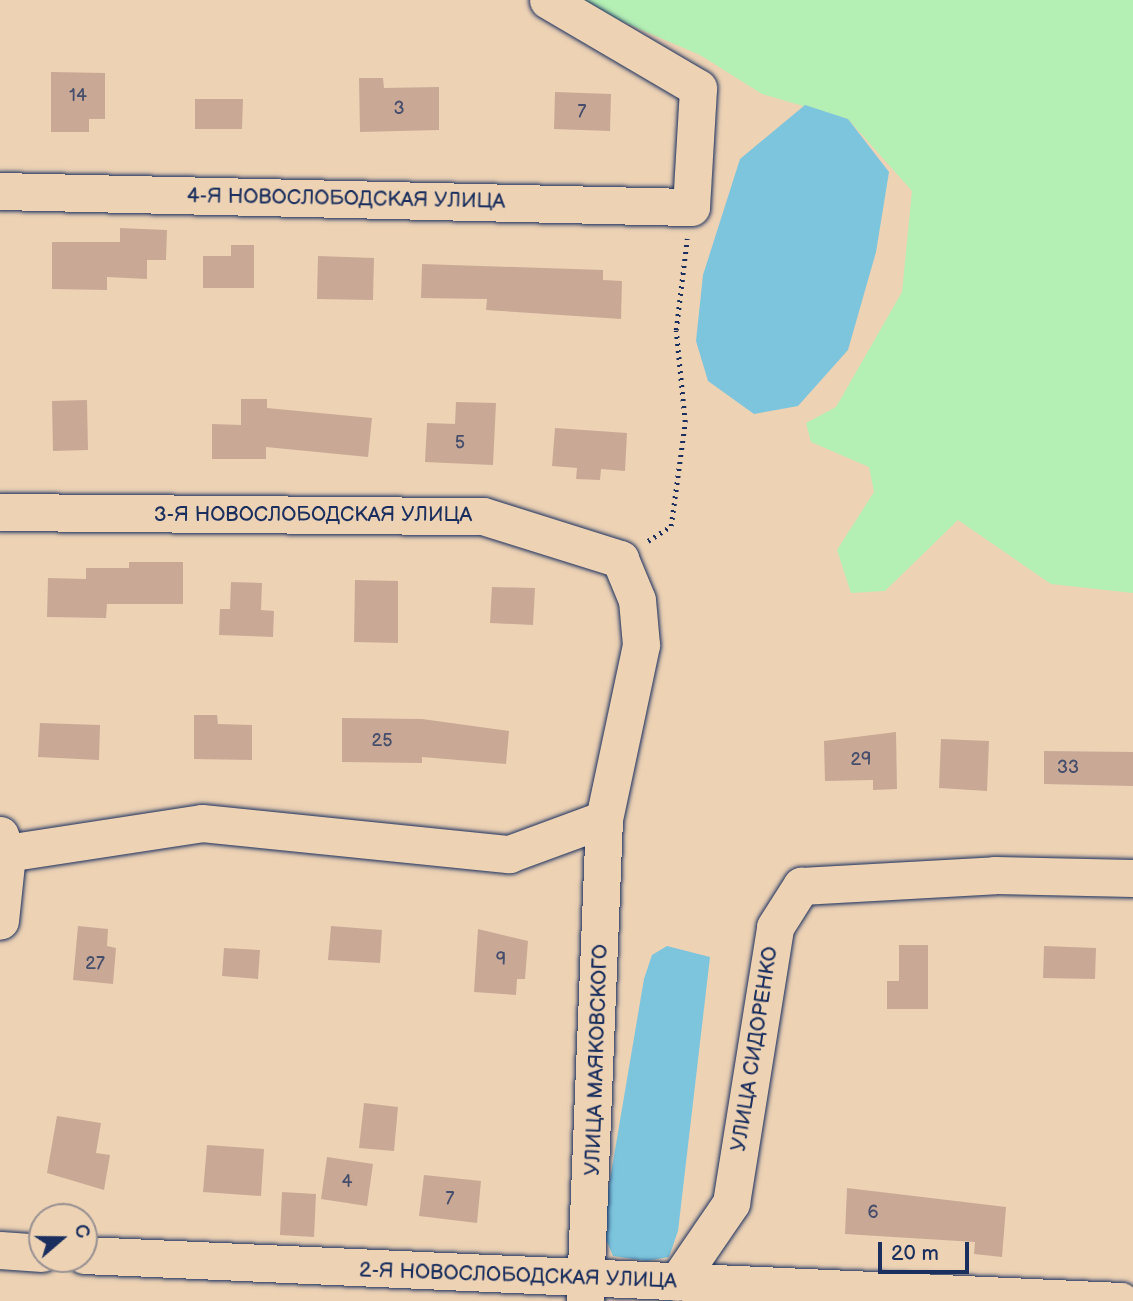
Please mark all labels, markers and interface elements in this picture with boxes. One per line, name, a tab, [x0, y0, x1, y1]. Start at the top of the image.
house number: 14	[69, 85, 87, 107]
house number: 3	[393, 98, 405, 120]
house number: 7	[578, 101, 586, 123]
street label: 4-Я НОВОСЛОБОДСКАЯ УЛИЦА	[187, 184, 505, 214]
house number: 5	[455, 432, 465, 454]
street label: 3-Я НОВОСЛОБОДСКАЯ УЛИЦА	[154, 502, 472, 528]
house number: 25	[372, 730, 392, 752]
house number: 29	[850, 749, 872, 771]
house number: 33	[1057, 757, 1079, 779]
street label: УЛИЦА МАЯКОВСКОГО	[580, 944, 614, 1176]
street label: УЛИЦА СИДОРЕНКО	[726, 945, 784, 1153]
house number: 9	[496, 949, 506, 971]
house number: 27	[85, 953, 105, 975]
house number: 4	[342, 1171, 352, 1193]
house number: 7	[446, 1188, 454, 1210]
house number: 6	[868, 1202, 878, 1224]
north arrow	[28, 1203, 98, 1273]
text: С	[68, 1221, 94, 1241]
scale bar	[881, 1228, 972, 1272]
text: 20 m	[891, 1241, 939, 1266]
street label: 2-Я НОВОСЛОБОДСКАЯ УЛИЦА	[359, 1258, 677, 1294]

